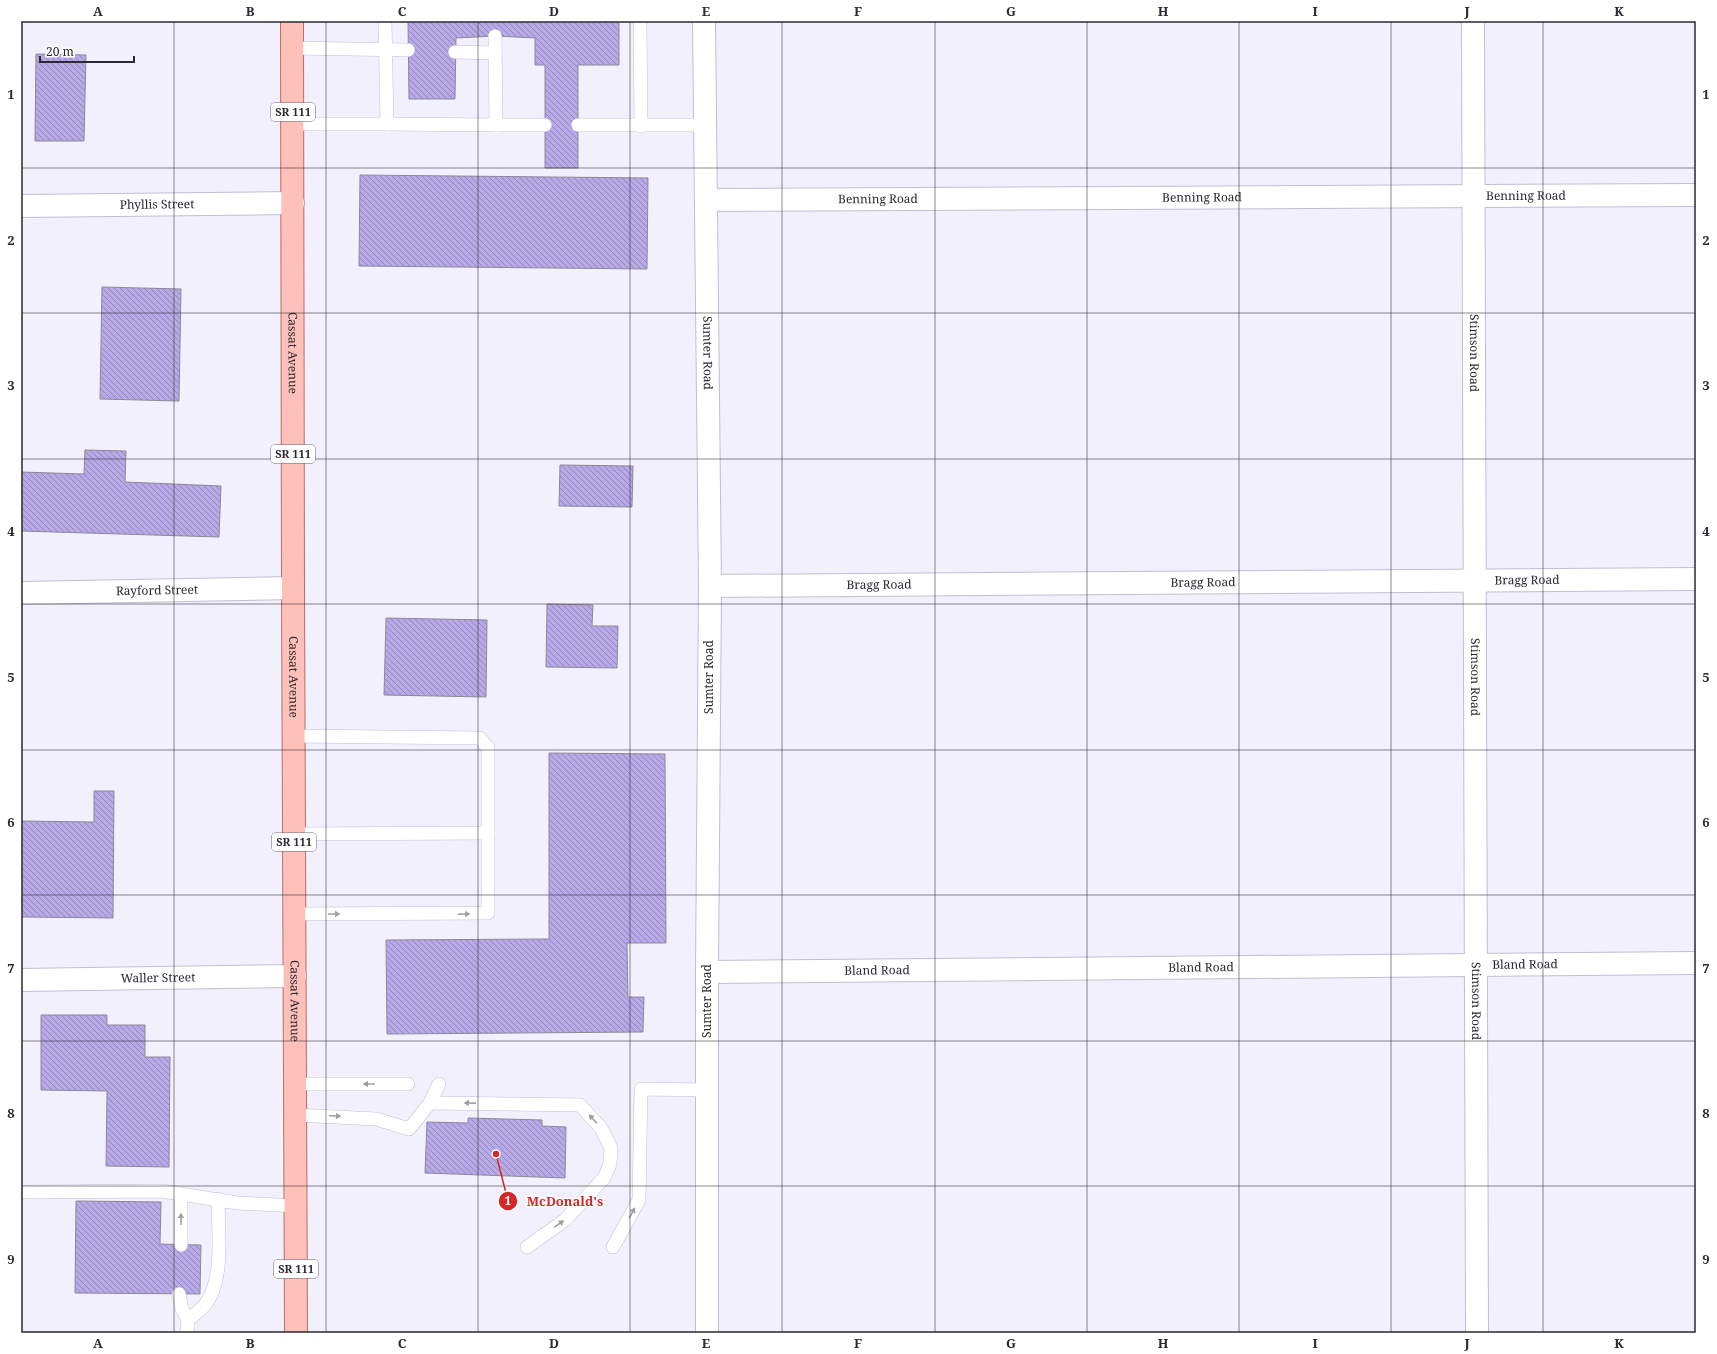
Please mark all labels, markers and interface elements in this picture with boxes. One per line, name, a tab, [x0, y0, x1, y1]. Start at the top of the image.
text: A	[93, 2, 103, 20]
text: B	[246, 2, 255, 20]
text: C	[398, 2, 407, 20]
text: D	[549, 2, 559, 20]
text: E	[702, 2, 711, 20]
text: F	[854, 2, 862, 20]
text: G	[1006, 2, 1016, 20]
text: H	[1158, 2, 1169, 20]
text: I	[1312, 2, 1318, 20]
text: J	[1463, 2, 1470, 20]
text: K	[1614, 2, 1624, 20]
scale bar	[40, 38, 134, 64]
text: 20 m	[46, 43, 74, 60]
text: 1	[7, 85, 15, 103]
text: 1	[1702, 85, 1710, 103]
road number: SR 111	[271, 103, 315, 121]
street label: Benning Road	[1486, 187, 1567, 204]
street label: Benning Road	[1162, 188, 1243, 206]
street label: Benning Road	[838, 190, 919, 207]
street label: Phyllis Street	[120, 195, 194, 213]
text: 2	[7, 231, 15, 249]
text: 2	[1702, 231, 1710, 249]
street label: Cassat Avenue	[285, 312, 302, 394]
street label: Stimson Road	[1466, 314, 1483, 393]
street label: Sumter Road	[699, 316, 717, 391]
text: 3	[7, 376, 15, 394]
text: 3	[1702, 376, 1710, 394]
road number: SR 111	[271, 445, 315, 463]
text: 4	[7, 522, 15, 540]
text: 4	[1702, 522, 1710, 540]
street label: Bragg Road	[1494, 571, 1560, 588]
street label: Bragg Road	[1170, 573, 1236, 591]
street label: Bragg Road	[846, 576, 912, 593]
street label: Rayford Street	[116, 581, 198, 599]
street label: Cassat Avenue	[285, 636, 303, 718]
street label: Stimson Road	[1467, 638, 1484, 717]
street label: Sumter Road	[700, 639, 717, 714]
text: 5	[7, 668, 15, 686]
text: 5	[1702, 668, 1710, 686]
text: 6	[7, 813, 15, 831]
text: 6	[1702, 813, 1710, 831]
road number: SR 111	[272, 833, 316, 851]
one-way arrow	[328, 911, 340, 918]
one-way arrow	[458, 911, 471, 917]
street label: Bland Road	[1492, 955, 1558, 973]
street label: Bland Road	[1168, 958, 1234, 976]
text: 7	[7, 959, 15, 977]
text: 7	[1702, 959, 1710, 977]
street label: Cassat Avenue	[286, 960, 304, 1042]
street label: Bland Road	[844, 961, 910, 979]
street label: Stimson Road	[1468, 962, 1485, 1041]
street label: Sumter Road	[698, 963, 715, 1038]
street label: Waller Street	[121, 968, 195, 987]
one-way arrow	[362, 1081, 375, 1087]
one-way arrow	[464, 1100, 476, 1107]
text: 8	[7, 1104, 15, 1122]
text: 8	[1702, 1104, 1710, 1122]
one-way arrow	[329, 1113, 341, 1120]
one-way arrow	[589, 1114, 598, 1124]
callout: McDonald's	[498, 1189, 611, 1214]
text: 1	[505, 1192, 512, 1209]
text: McDonald's	[527, 1192, 603, 1210]
one-way arrow	[628, 1207, 635, 1219]
one-way arrow	[178, 1212, 184, 1225]
one-way arrow	[553, 1221, 565, 1228]
text: 9	[7, 1250, 15, 1268]
text: 9	[1702, 1250, 1710, 1268]
road number: SR 111	[274, 1260, 318, 1278]
text: A	[93, 1334, 103, 1352]
text: B	[246, 1334, 255, 1352]
text: C	[398, 1334, 407, 1352]
text: D	[549, 1334, 559, 1352]
text: E	[702, 1334, 711, 1352]
text: F	[854, 1334, 862, 1352]
text: G	[1006, 1334, 1016, 1352]
text: H	[1158, 1334, 1169, 1352]
text: I	[1312, 1334, 1318, 1352]
text: J	[1463, 1334, 1470, 1352]
text: K	[1614, 1334, 1624, 1352]

